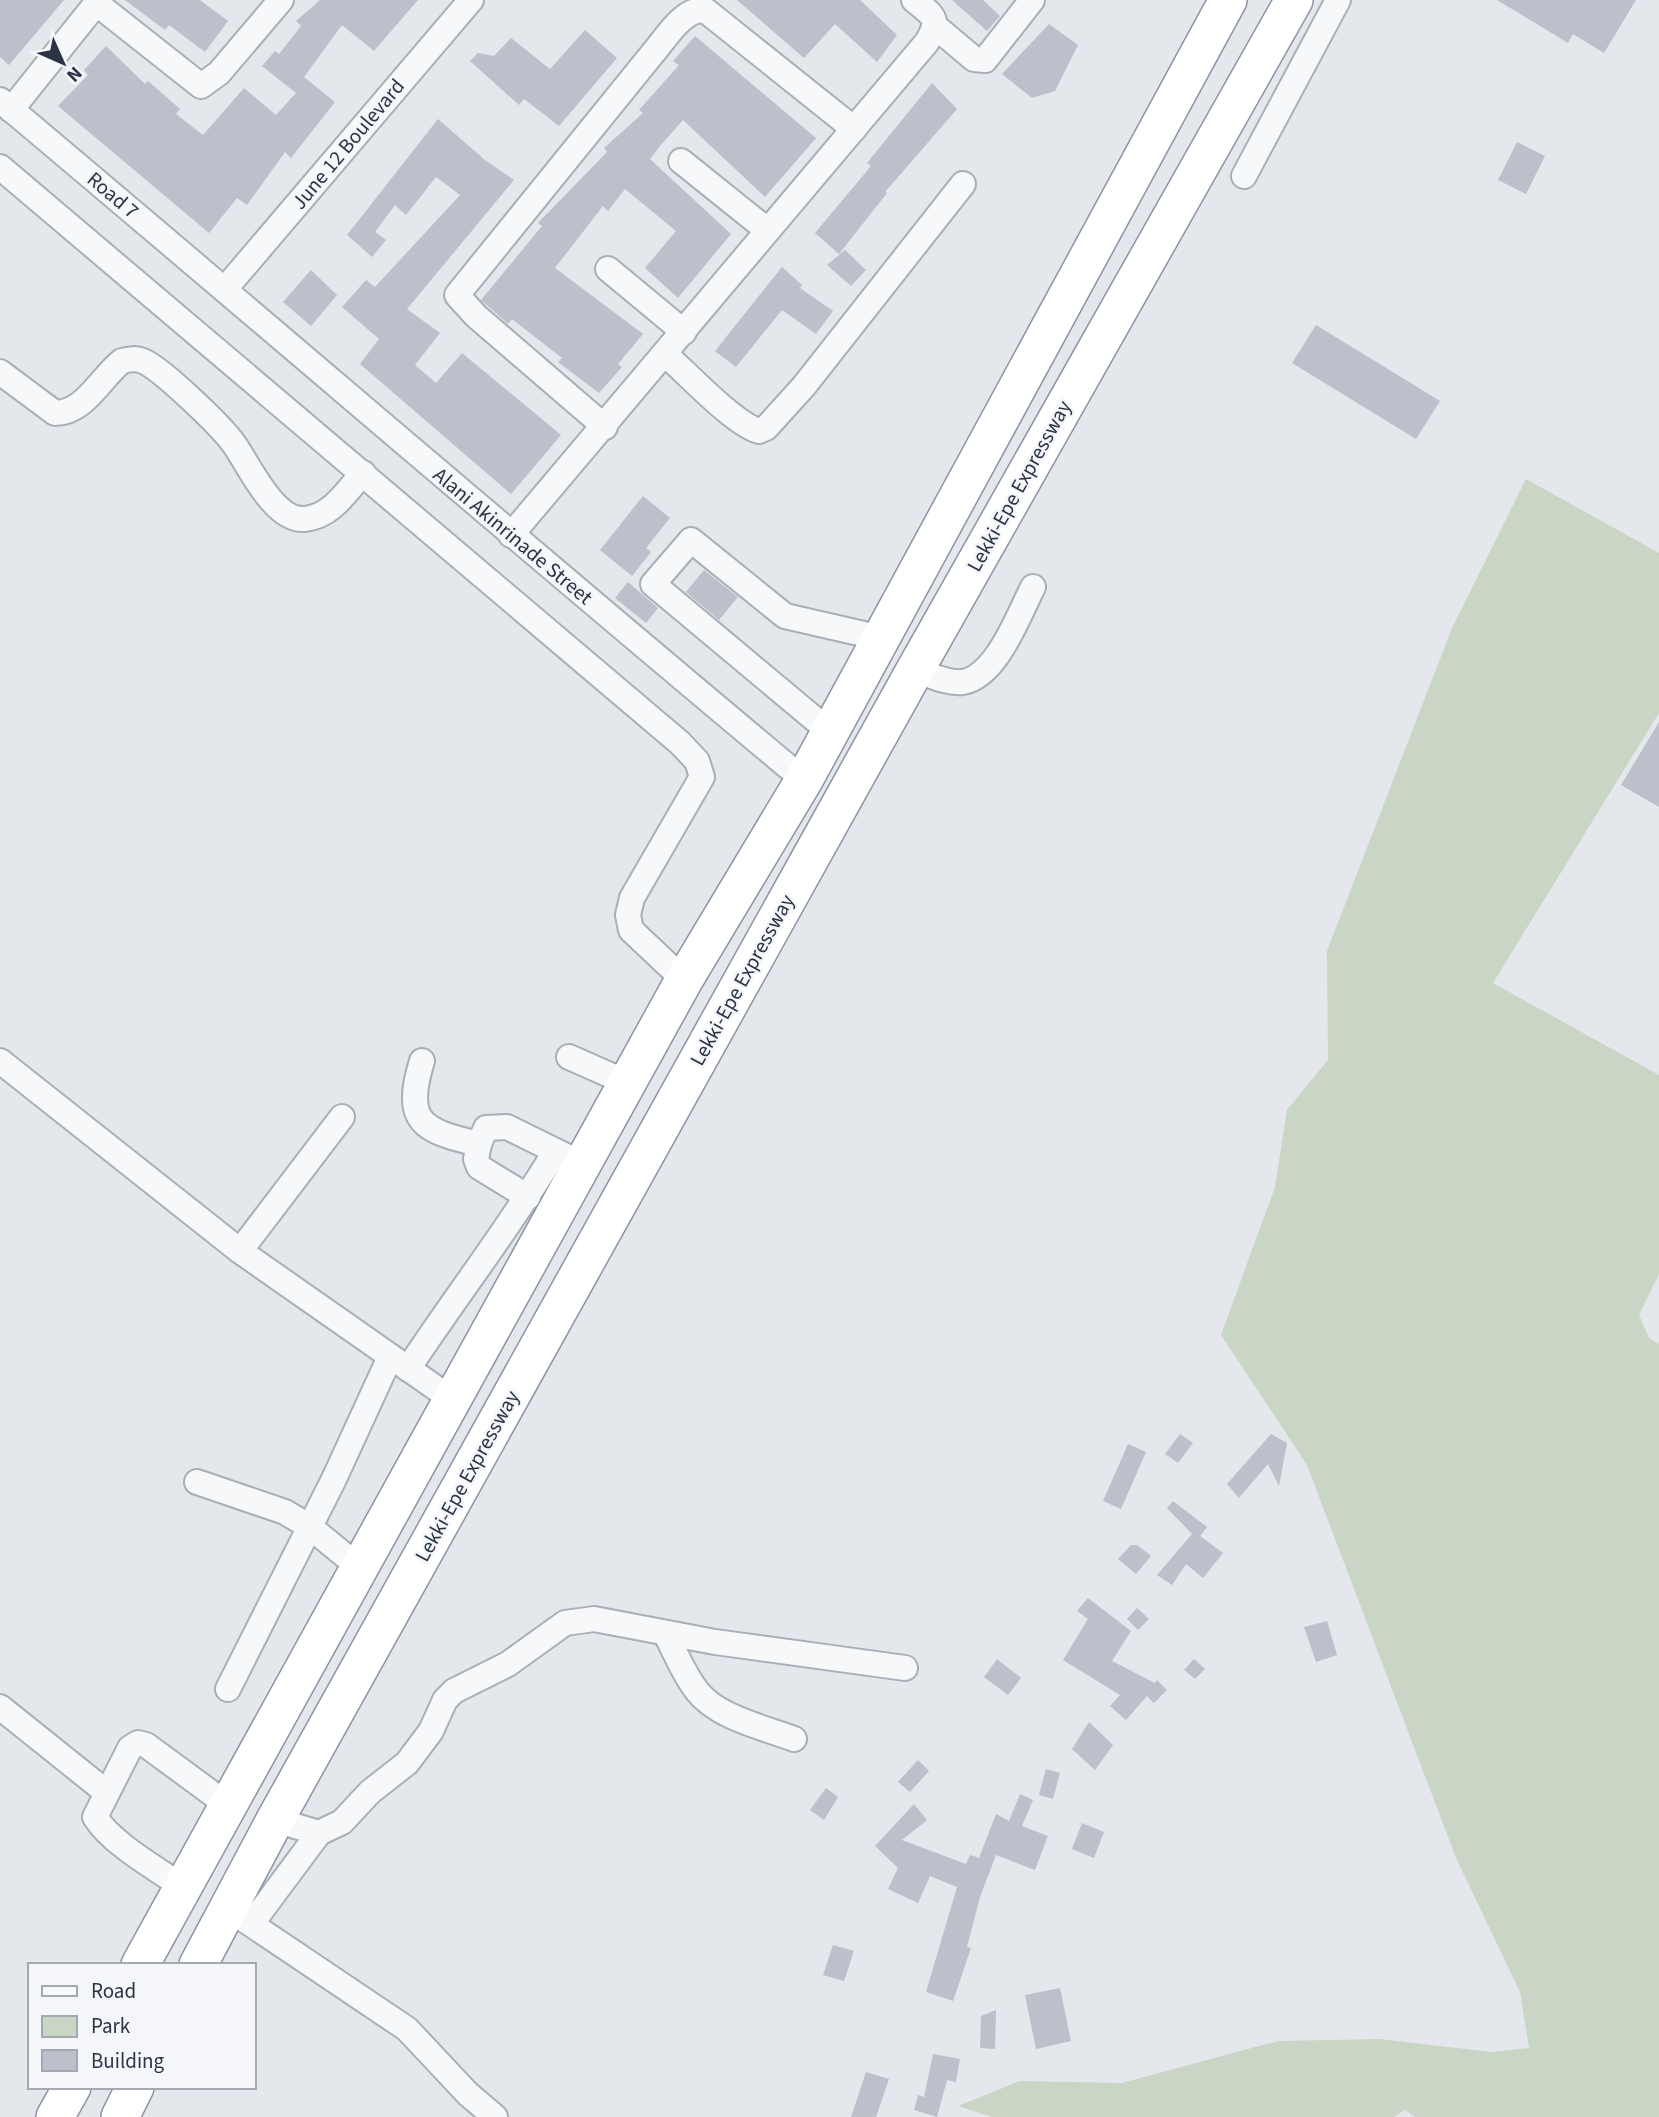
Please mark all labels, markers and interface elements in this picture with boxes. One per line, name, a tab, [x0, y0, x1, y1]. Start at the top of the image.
north arrow	[28, 28, 98, 98]
text: N	[60, 60, 88, 88]
street label: June 12 Boulevard	[284, 72, 412, 216]
street label: Road 7	[80, 164, 146, 226]
street label: Lekki-Epe Expressway	[959, 395, 1079, 577]
street label: Alani Akinrinade Street	[427, 460, 599, 612]
street label: Lekki-Epe Expressway	[682, 889, 802, 1071]
street label: Lekki-Epe Expressway	[407, 1385, 527, 1567]
legend	[28, 1963, 256, 2089]
text: Road	[91, 1976, 136, 2006]
text: Park	[91, 2011, 131, 2041]
text: Building	[91, 2046, 165, 2076]

